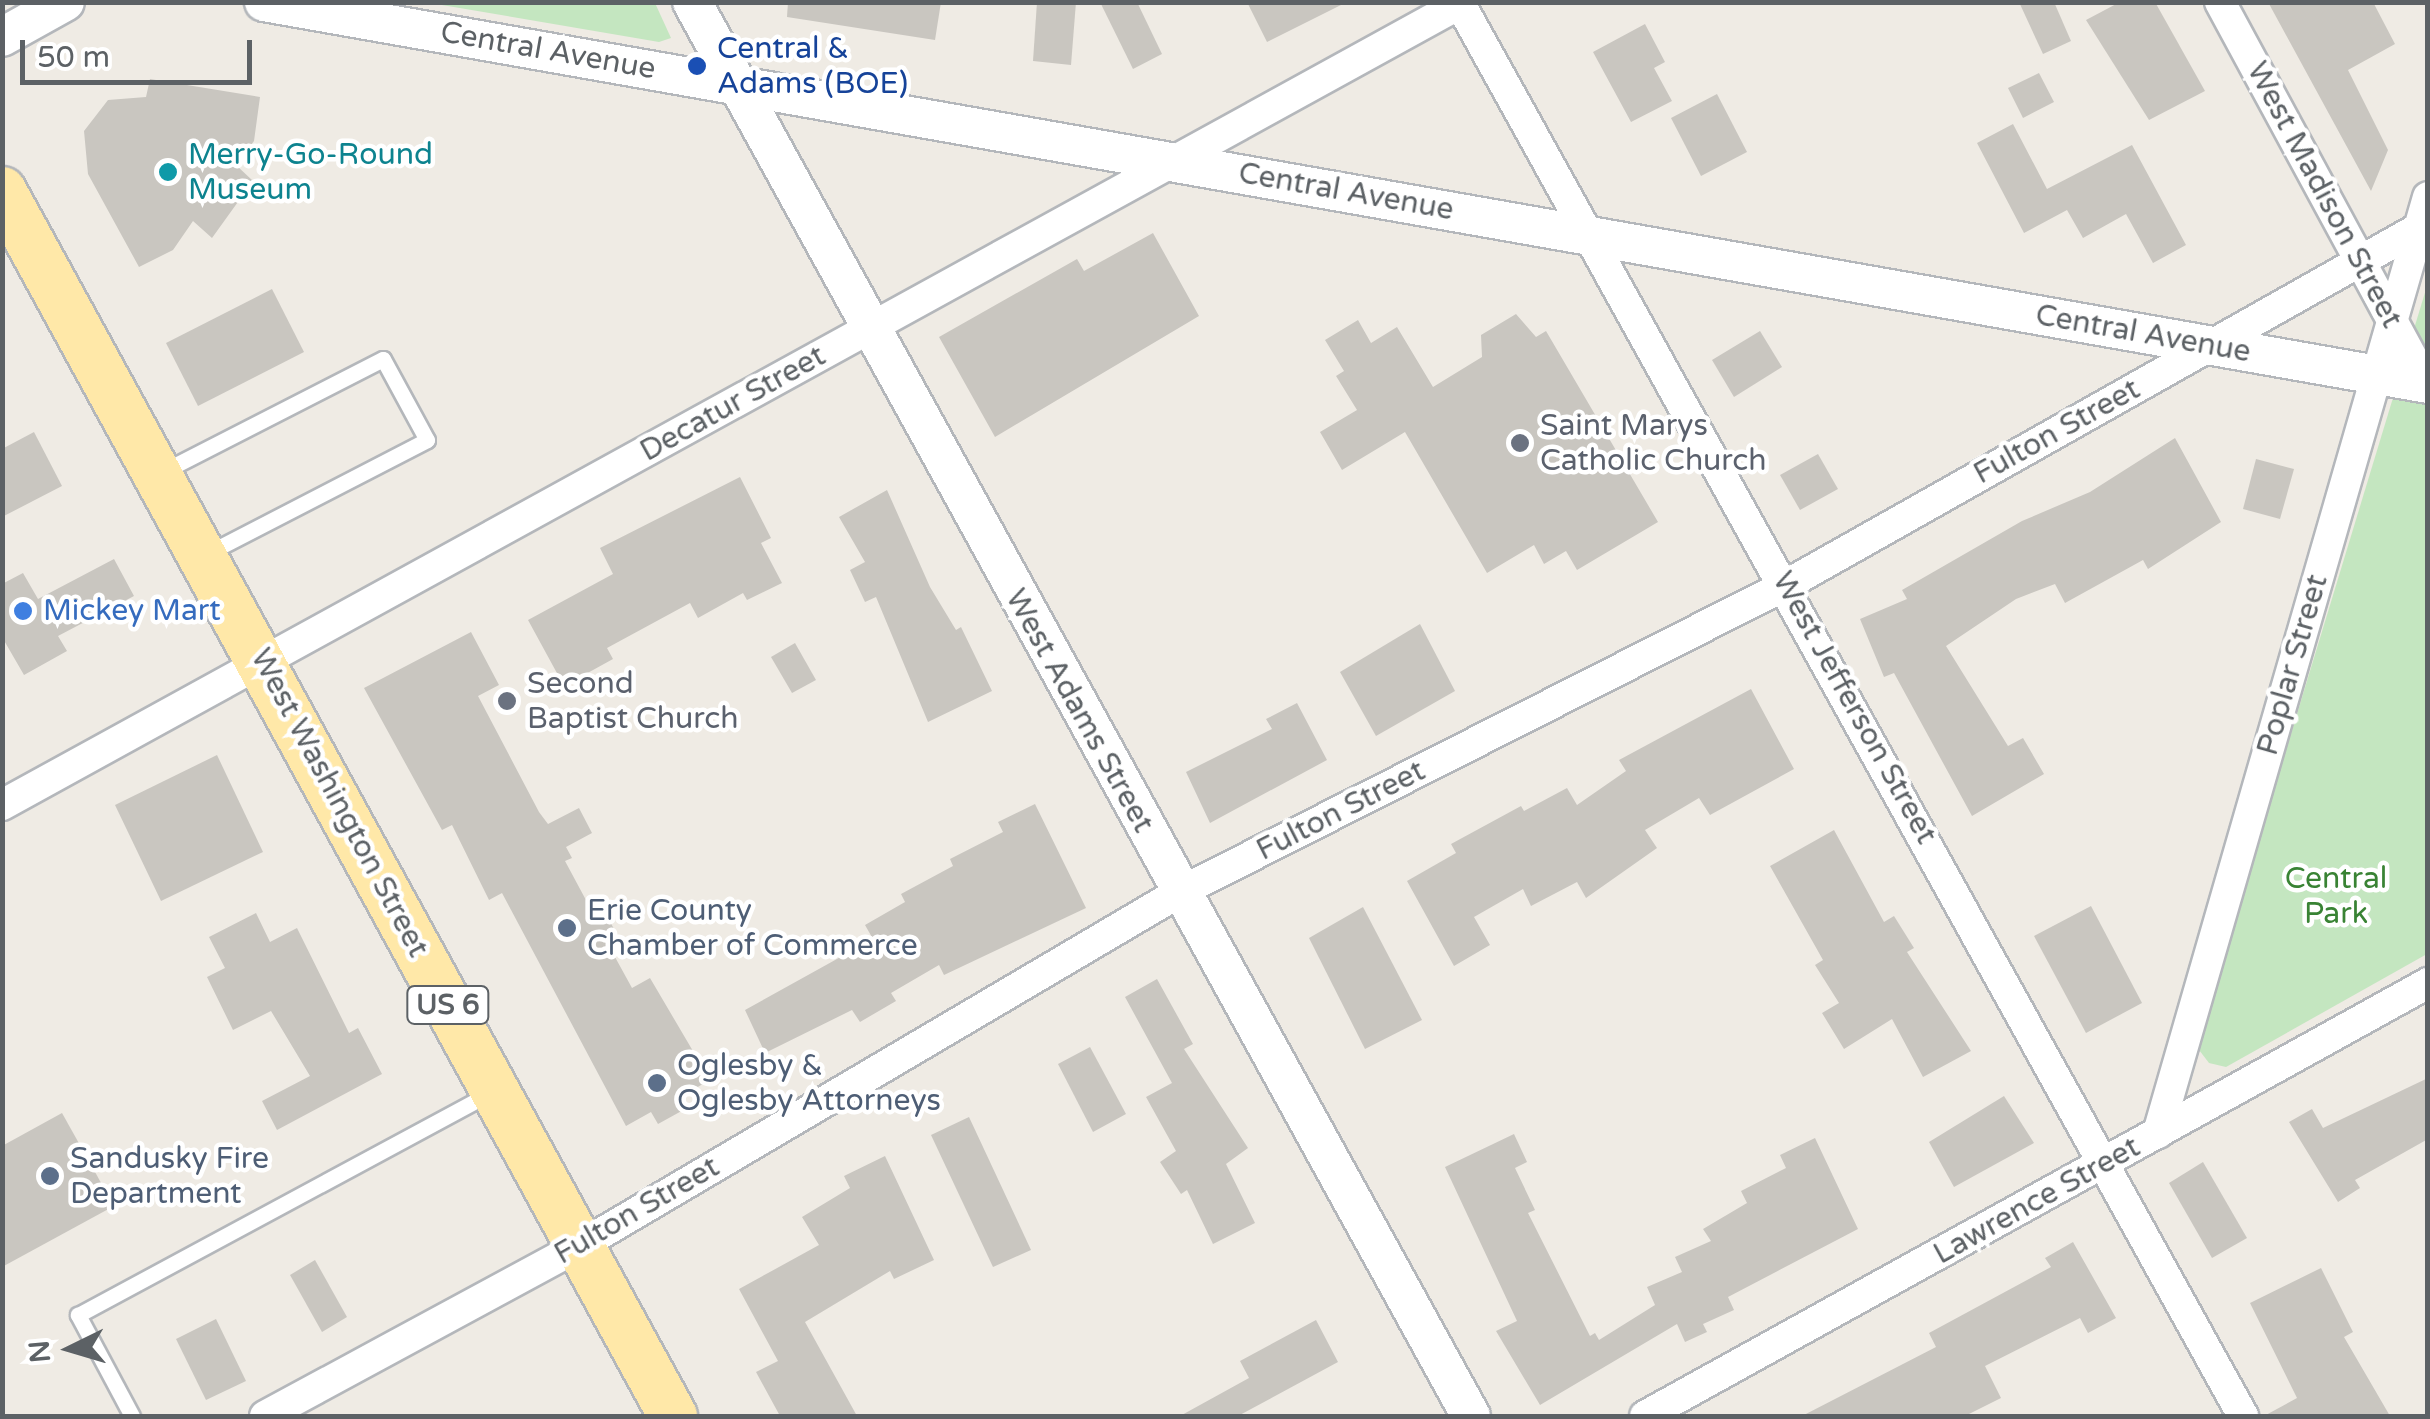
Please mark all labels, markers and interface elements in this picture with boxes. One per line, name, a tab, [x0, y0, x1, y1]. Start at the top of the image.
street label: Central Avenue	[438, 14, 658, 88]
scale bar	[25, 20, 258, 82]
place label: Central & Adams (BOE)	[717, 31, 908, 102]
text: 50 m	[37, 39, 110, 76]
marker: Central & Adams (BOE)	[686, 55, 708, 77]
street label: West Madison Street	[2239, 56, 2409, 334]
place label: Merry-Go-Round Museum	[188, 137, 433, 208]
street label: Central Avenue	[1236, 155, 1456, 229]
marker: Merry-Go-Round Museum	[157, 161, 179, 183]
street label: Central Avenue	[2033, 297, 2253, 371]
street label: Decatur Street	[634, 338, 832, 470]
street label: Fulton Street	[1968, 372, 2146, 492]
place label: Saint Marys Catholic Church	[1540, 408, 1767, 478]
marker: Saint Marys Catholic Church	[1509, 432, 1531, 454]
street label: West Jefferson Street	[1764, 566, 1944, 850]
street label: Poplar Street	[2250, 571, 2336, 759]
street label: West Adams Street	[997, 583, 1161, 839]
place label: Mickey Mart	[43, 593, 221, 629]
marker: Mickey Mart	[12, 600, 34, 622]
street label: West Washington Street	[242, 643, 436, 963]
place label: Second Baptist Church	[527, 666, 738, 736]
marker: Second Baptist Church	[496, 690, 518, 712]
street label: Fulton Street	[1251, 753, 1431, 869]
park label: Central Park	[2285, 861, 2387, 932]
place label: Erie County Chamber of Commerce	[587, 893, 918, 964]
marker: Erie County Chamber of Commerce	[556, 917, 578, 939]
road number: US 6	[406, 982, 490, 1028]
place label: Oglesby & Oglesby Attorneys	[677, 1048, 941, 1118]
marker: Oglesby & Oglesby Attorneys	[646, 1072, 668, 1094]
street label: Lawrence Street	[1928, 1129, 2146, 1273]
place label: Sandusky Fire Department	[70, 1141, 269, 1212]
street label: Fulton Street	[548, 1149, 726, 1273]
marker: Sandusky Fire Department	[39, 1165, 61, 1187]
north arrow	[20, 1299, 120, 1399]
text: N	[22, 1339, 58, 1364]

